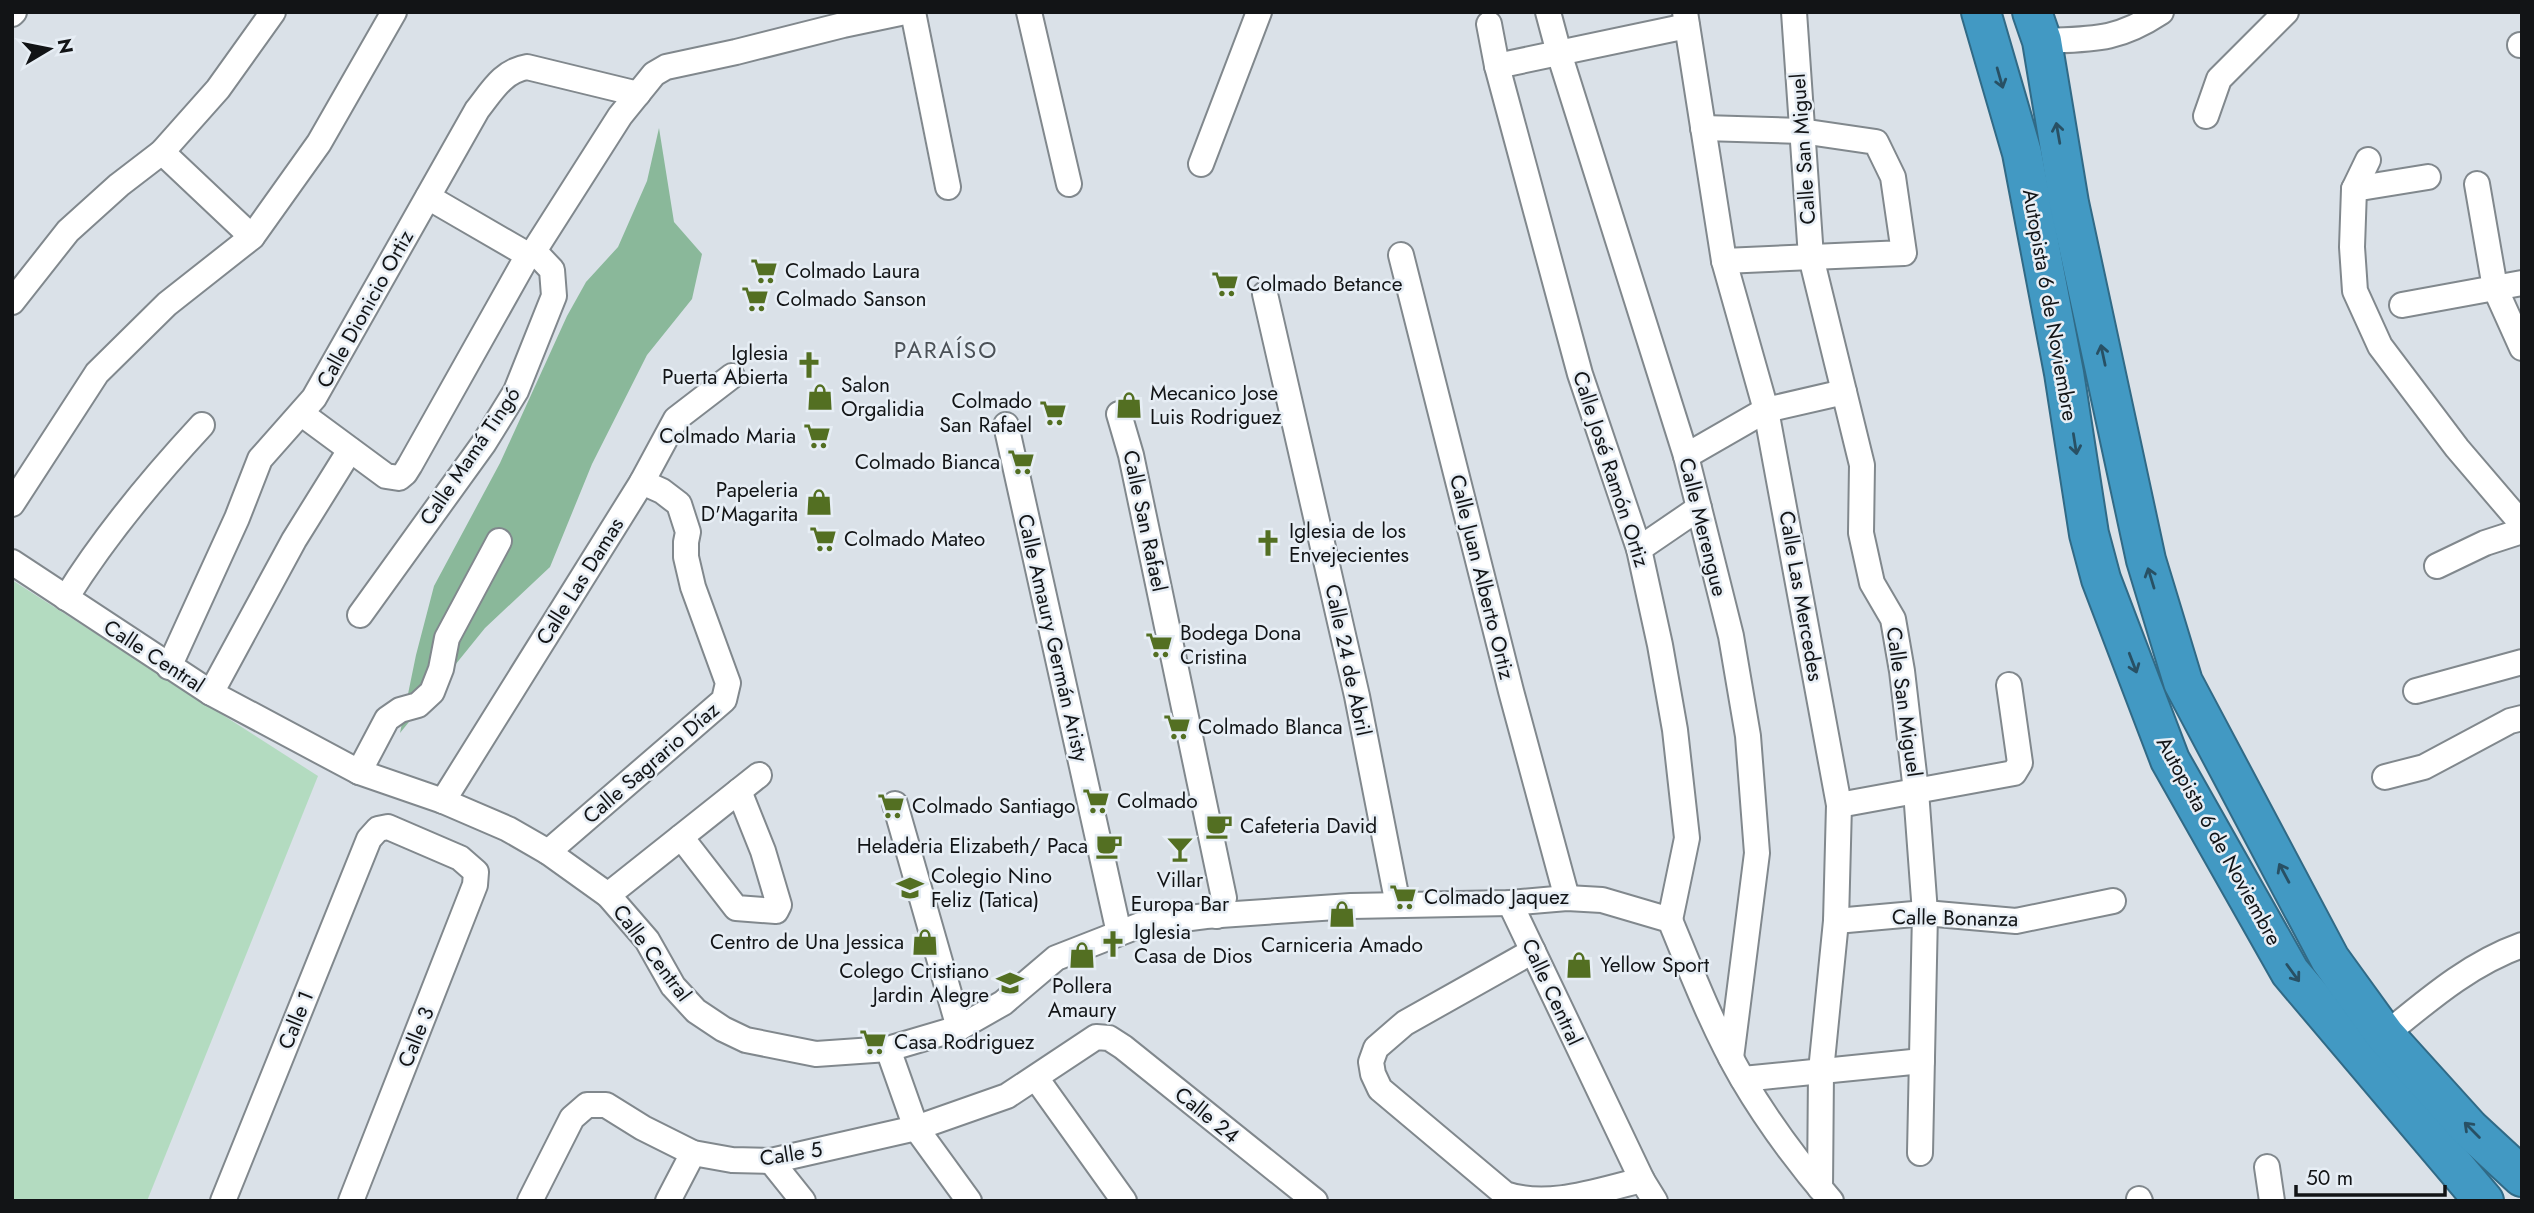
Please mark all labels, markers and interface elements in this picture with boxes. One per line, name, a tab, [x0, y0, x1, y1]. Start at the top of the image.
north arrow	[14, 14, 84, 84]
text: N	[51, 36, 80, 56]
one-way arrow	[1995, 67, 2008, 89]
street label: Calle San Miguel	[1783, 72, 1823, 226]
one-way arrow	[2051, 122, 2064, 144]
street label: Autopista 6 de Noviembre	[2015, 187, 2085, 423]
street label: Calle Dionicio Ortiz	[309, 224, 421, 393]
supermarket icon: Colmado Laura	[749, 256, 779, 286]
place label: Colmado Laura	[785, 256, 920, 286]
supermarket icon: Colmado Betance	[1210, 269, 1240, 299]
place label: Colmado Betance	[1246, 269, 1403, 299]
supermarket icon: Colmado Sanson	[740, 284, 770, 314]
place label: Colmado Sanson	[776, 284, 927, 314]
district label: PARAÍSO	[894, 333, 998, 367]
place label: Iglesia Puerta Abierta	[662, 338, 788, 392]
one-way arrow	[2096, 344, 2109, 367]
church icon: Iglesia Puerta Abierta	[794, 350, 824, 380]
street label: Calle José Ramón Ortiz	[1565, 367, 1657, 571]
place label: Salon Orgalidia	[841, 370, 924, 424]
place label: Mecanico Jose Luis Rodriguez	[1150, 378, 1282, 432]
street label: Calle Mamá Tingó	[413, 381, 527, 531]
shop icon: Salon Orgalidia	[805, 382, 835, 412]
place label: Colmado San Rafael	[939, 386, 1032, 440]
shop icon: Mecanico Jose Luis Rodriguez	[1114, 390, 1144, 420]
supermarket icon: Colmado San Rafael	[1038, 398, 1068, 428]
place label: Colmado Maria	[659, 421, 796, 451]
supermarket icon: Colmado Maria	[802, 421, 832, 451]
one-way arrow	[2069, 432, 2082, 455]
place label: Colmado Bianca	[855, 447, 1000, 477]
supermarket icon: Colmado Bianca	[1006, 447, 1036, 477]
street label: Calle San Rafael	[1115, 448, 1175, 594]
street label: Calle Merengue	[1671, 455, 1735, 600]
street label: Calle Juan Alberto Ortiz	[1442, 471, 1522, 683]
place label: Papeleria D'Magarita	[701, 475, 798, 529]
shop icon: Papeleria D'Magarita	[804, 487, 834, 517]
street label: Calle Las Mercedes	[1771, 509, 1831, 683]
street label: Calle Amaury Germán Aristy	[1010, 511, 1096, 766]
street label: Calle Las Damas	[529, 512, 631, 650]
place label: Iglesia de los Envejecientes	[1289, 516, 1409, 570]
supermarket icon: Colmado Mateo	[808, 524, 838, 554]
place label: Colmado Mateo	[844, 524, 985, 554]
church icon: Iglesia de los Envejecientes	[1253, 528, 1283, 558]
one-way arrow	[2144, 567, 2157, 589]
street label: Calle 24 de Abril	[1317, 581, 1379, 739]
street label: Calle Central	[98, 612, 210, 700]
place label: Bodega Dona Cristina	[1180, 618, 1301, 672]
street label: Calle San Miguel	[1879, 625, 1929, 779]
supermarket icon: Bodega Dona Cristina	[1144, 630, 1174, 660]
one-way arrow	[2128, 652, 2140, 674]
street label: Calle Sagrario Díaz	[576, 695, 726, 831]
supermarket icon: Colmado Blanca	[1162, 712, 1192, 742]
place label: Colmado Blanca	[1198, 712, 1343, 742]
street label: Autopista 6 de Noviembre	[2149, 731, 2289, 951]
supermarket icon: Colmado	[1081, 786, 1111, 816]
place label: Colmado	[1117, 786, 1198, 816]
supermarket icon: Colmado Santiago	[876, 791, 906, 821]
place label: Colmado Santiago	[912, 791, 1076, 821]
cafe icon: Cafeteria David	[1204, 811, 1234, 841]
place label: Cafeteria David	[1240, 811, 1377, 841]
place label: Heladeria Elizabeth/ Paca	[857, 831, 1088, 861]
cafe icon: Heladeria Elizabeth/ Paca	[1094, 831, 1124, 861]
bar icon: Villar Europa Bar	[1165, 834, 1195, 864]
place label: Colegio Nino Feliz (Tatica)	[931, 861, 1052, 915]
one-way arrow	[2277, 863, 2291, 884]
place label: Villar Europa Bar	[1131, 865, 1230, 919]
school or university icon: Colegio Nino Feliz (Tatica)	[895, 873, 925, 903]
supermarket icon: Colmado Jaquez	[1388, 882, 1418, 912]
place label: Colmado Jaquez	[1424, 882, 1570, 912]
street label: Calle Central	[606, 898, 698, 1008]
shop icon: Carniceria Amado	[1327, 899, 1357, 929]
street label: Calle Bonanza	[1892, 902, 2018, 934]
place label: Iglesia Casa de Dios	[1134, 917, 1252, 971]
place label: Centro de Una Jessica	[710, 927, 904, 957]
shop icon: Centro de Una Jessica	[910, 927, 940, 957]
church icon: Iglesia Casa de Dios	[1098, 929, 1128, 959]
place label: Carniceria Amado	[1261, 930, 1423, 960]
street label: Calle Central	[1514, 934, 1590, 1050]
shop icon: Pollera Amaury	[1067, 940, 1097, 970]
shop icon: Yellow Sport	[1564, 950, 1594, 980]
place label: Yellow Sport	[1600, 950, 1709, 980]
place label: Colego Cristiano Jardin Alegre	[839, 956, 989, 1010]
one-way arrow	[2285, 964, 2300, 983]
school or university icon: Colego Cristiano Jardin Alegre	[995, 968, 1025, 998]
place label: Pollera Amaury	[1048, 971, 1117, 1025]
street label: Calle 1	[271, 986, 321, 1054]
street label: Calle 3	[390, 1002, 442, 1072]
supermarket icon: Casa Rodriguez	[858, 1027, 888, 1057]
place label: Casa Rodriguez	[894, 1027, 1035, 1057]
street label: Calle 24	[1168, 1080, 1246, 1150]
one-way arrow	[2464, 1122, 2481, 1139]
street label: Calle 5	[757, 1134, 825, 1174]
scale bar	[2296, 1154, 2445, 1198]
text: 50 m	[2306, 1163, 2353, 1193]

